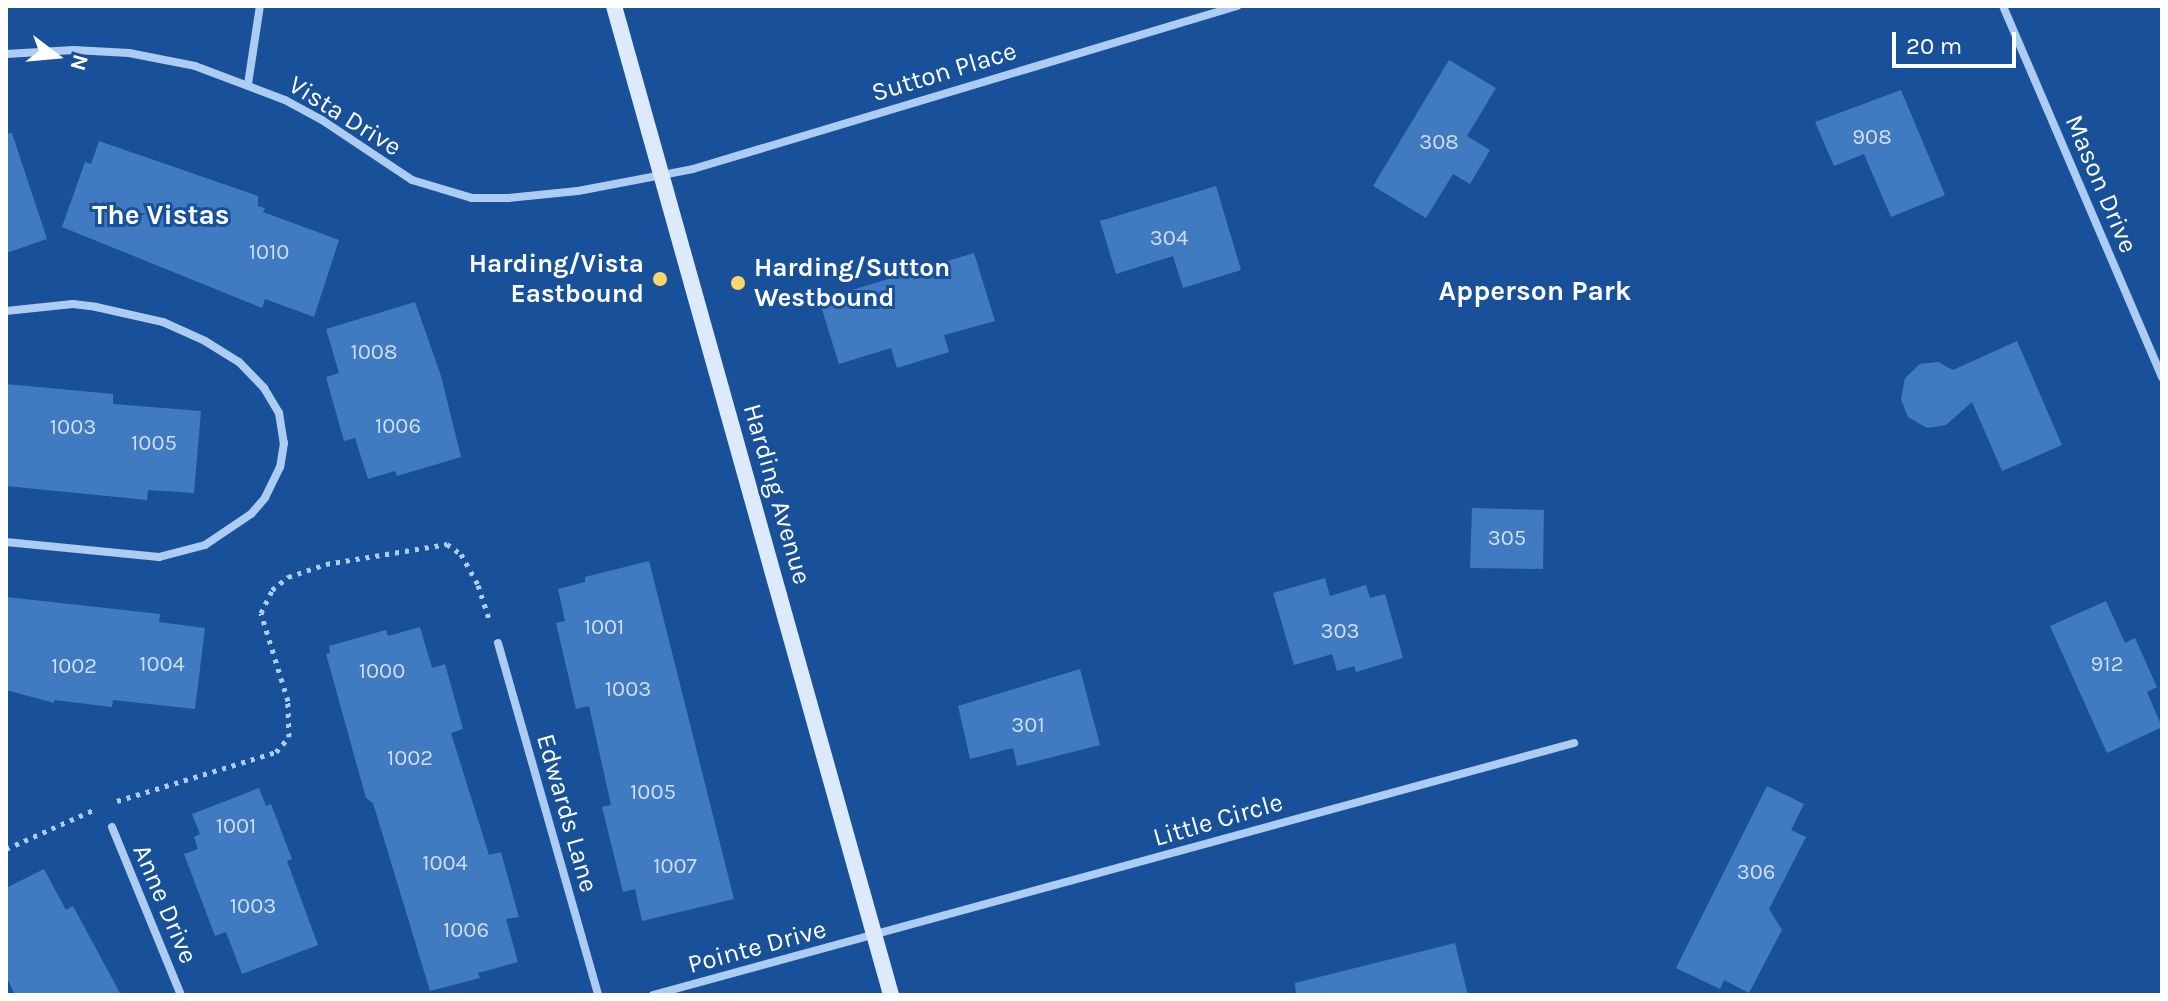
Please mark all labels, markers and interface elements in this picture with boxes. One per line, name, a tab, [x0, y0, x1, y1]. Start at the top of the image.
north arrow	[16, 16, 96, 96]
scale bar	[1896, 16, 2020, 66]
text: 20 m	[1906, 32, 1962, 60]
street label: Sutton Place	[868, 35, 1020, 109]
text: N	[64, 51, 94, 74]
street label: Vista Drive	[283, 69, 407, 163]
street label: Mason Drive	[2058, 110, 2144, 258]
house number: 908	[1852, 125, 1892, 151]
house number: 308	[1419, 130, 1459, 156]
district label: The Vistas	[92, 198, 230, 232]
house number: 304	[1150, 226, 1188, 252]
house number: 1010	[249, 240, 289, 266]
place label: Harding/Vista Eastbound	[469, 248, 644, 310]
place label: Harding/Sutton Westbound	[754, 252, 950, 314]
marker: Harding/Vista Eastbound	[651, 270, 669, 288]
marker: Harding/Sutton Westbound	[729, 274, 747, 292]
district label: Apperson Park	[1439, 274, 1631, 308]
house number: 1008	[351, 340, 397, 366]
street label: Harding Avenue	[736, 400, 818, 588]
house number: 1006	[375, 414, 421, 440]
house number: 1003	[50, 415, 96, 441]
house number: 1005	[131, 431, 177, 457]
house number: 305	[1488, 526, 1526, 552]
house number: 1001	[584, 615, 624, 641]
house number: 303	[1320, 619, 1360, 645]
house number: 1004	[139, 652, 185, 678]
house number: 912	[2091, 652, 2123, 678]
house number: 1002	[51, 654, 97, 680]
house number: 1000	[359, 659, 405, 685]
house number: 1003	[605, 677, 651, 703]
house number: 301	[1011, 713, 1045, 739]
street label: Edwards Lane	[529, 730, 605, 896]
house number: 1002	[387, 746, 433, 772]
house number: 1005	[630, 780, 676, 806]
street label: Little Circle	[1150, 787, 1286, 853]
house number: 1001	[216, 814, 256, 840]
street label: Anne Drive	[126, 840, 204, 968]
house number: 1004	[422, 851, 468, 877]
house number: 1007	[653, 854, 697, 880]
house number: 306	[1737, 860, 1775, 886]
house number: 1003	[230, 894, 276, 920]
street label: Pointe Drive	[684, 914, 830, 980]
house number: 1006	[443, 918, 489, 944]

